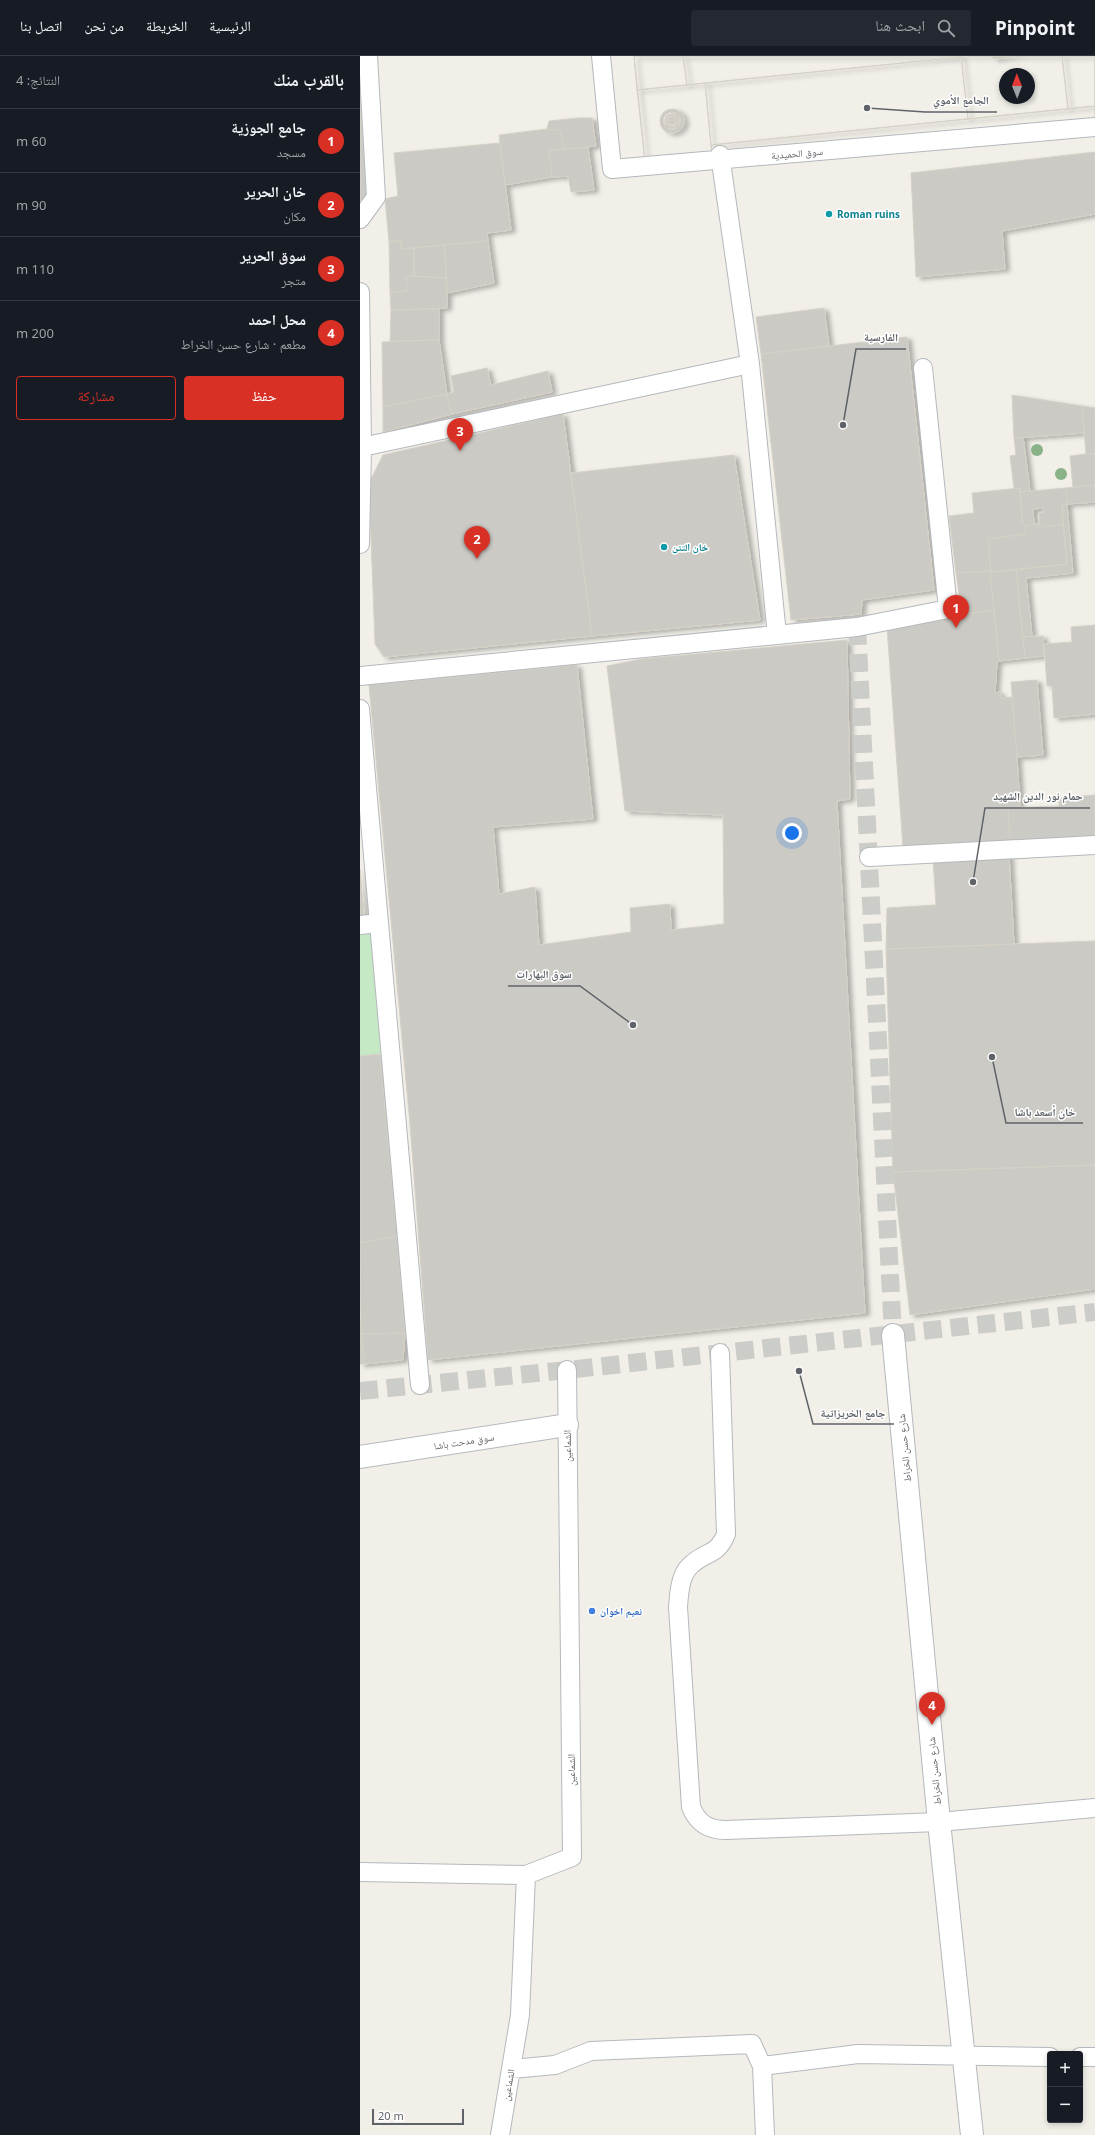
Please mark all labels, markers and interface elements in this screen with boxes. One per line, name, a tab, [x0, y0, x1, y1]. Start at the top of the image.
search box	[691, 10, 971, 46]
text: ابحث هنا	[875, 15, 925, 35]
text: Pinpoint	[995, 15, 1075, 41]
text: اتصل بنا	[20, 16, 62, 35]
text: من نحن	[84, 16, 124, 35]
text: الخريطة	[146, 16, 187, 35]
text: الرئيسية	[209, 16, 251, 35]
icon: search	[935, 17, 957, 39]
text: بالقرب منك	[273, 68, 344, 91]
north arrow	[999, 68, 1035, 104]
text: النتائج: 4	[16, 71, 60, 89]
callout: الجامع الأموي	[925, 89, 997, 112]
text: الجامع الأموي	[933, 92, 989, 109]
text: جامع الجوزية	[231, 117, 306, 137]
text: 60 m	[16, 132, 46, 150]
text: 1	[327, 132, 335, 150]
text: مسجد	[277, 143, 306, 161]
street label: سوق الحميدية	[771, 144, 824, 162]
text: خان الحرير	[245, 181, 306, 201]
text: 90 m	[16, 196, 46, 214]
text: 2	[327, 196, 335, 214]
text: مكان	[283, 207, 306, 225]
place label: Roman ruins	[837, 207, 900, 221]
marker: Roman ruins	[824, 209, 834, 219]
text: سوق الحرير	[240, 245, 306, 265]
text: 110 m	[16, 260, 54, 278]
text: 3	[327, 260, 335, 278]
text: متجر	[281, 271, 306, 289]
text: محل احمد	[248, 309, 306, 329]
text: 200 m	[16, 324, 54, 342]
text: 4	[327, 324, 335, 342]
callout: الفارسية	[856, 326, 906, 349]
text: الفارسية	[864, 329, 898, 344]
text: مطعم · شارع حسن الخراط	[181, 335, 306, 353]
button: مشاركة	[16, 376, 176, 420]
button: حفظ	[184, 376, 344, 420]
pin: 3	[447, 418, 473, 451]
pin: 2	[464, 526, 490, 559]
place label: خان التتن	[672, 540, 709, 554]
marker: خان التتن	[659, 542, 669, 552]
pin: 1	[943, 595, 969, 628]
callout: حمام نور الدين الشهيد	[985, 785, 1090, 808]
text: حمام نور الدين الشهيد	[993, 788, 1083, 804]
your location	[782, 823, 802, 843]
callout: سوق البهارات	[508, 963, 580, 986]
text: سوق البهارات	[516, 966, 572, 982]
callout: خان أسعد باشا	[1006, 1100, 1083, 1123]
text: خان أسعد باشا	[1015, 1104, 1075, 1120]
callout: جامع الخريزاتية	[813, 1401, 894, 1424]
text: جامع الخريزاتية	[821, 1405, 885, 1421]
street label: شارع حسن الخراط	[894, 1413, 914, 1483]
street label: سوق مدحت باشا	[433, 1429, 496, 1453]
street label: الشماعين	[560, 1430, 574, 1462]
place label: نعيم اخوان	[600, 1604, 642, 1619]
marker: نعيم اخوان	[587, 1606, 597, 1616]
pin: 4	[919, 1692, 945, 1725]
street label: شارع حسن الخراط	[924, 1736, 944, 1806]
street label: الشماعين	[564, 1754, 578, 1786]
map controls	[1047, 2051, 1083, 2123]
button: +	[1047, 2051, 1083, 2087]
street label: الشماعين	[498, 2068, 518, 2102]
button: −	[1047, 2087, 1083, 2123]
scale bar	[372, 2107, 464, 2126]
text: 20 m	[378, 2108, 404, 2123]

